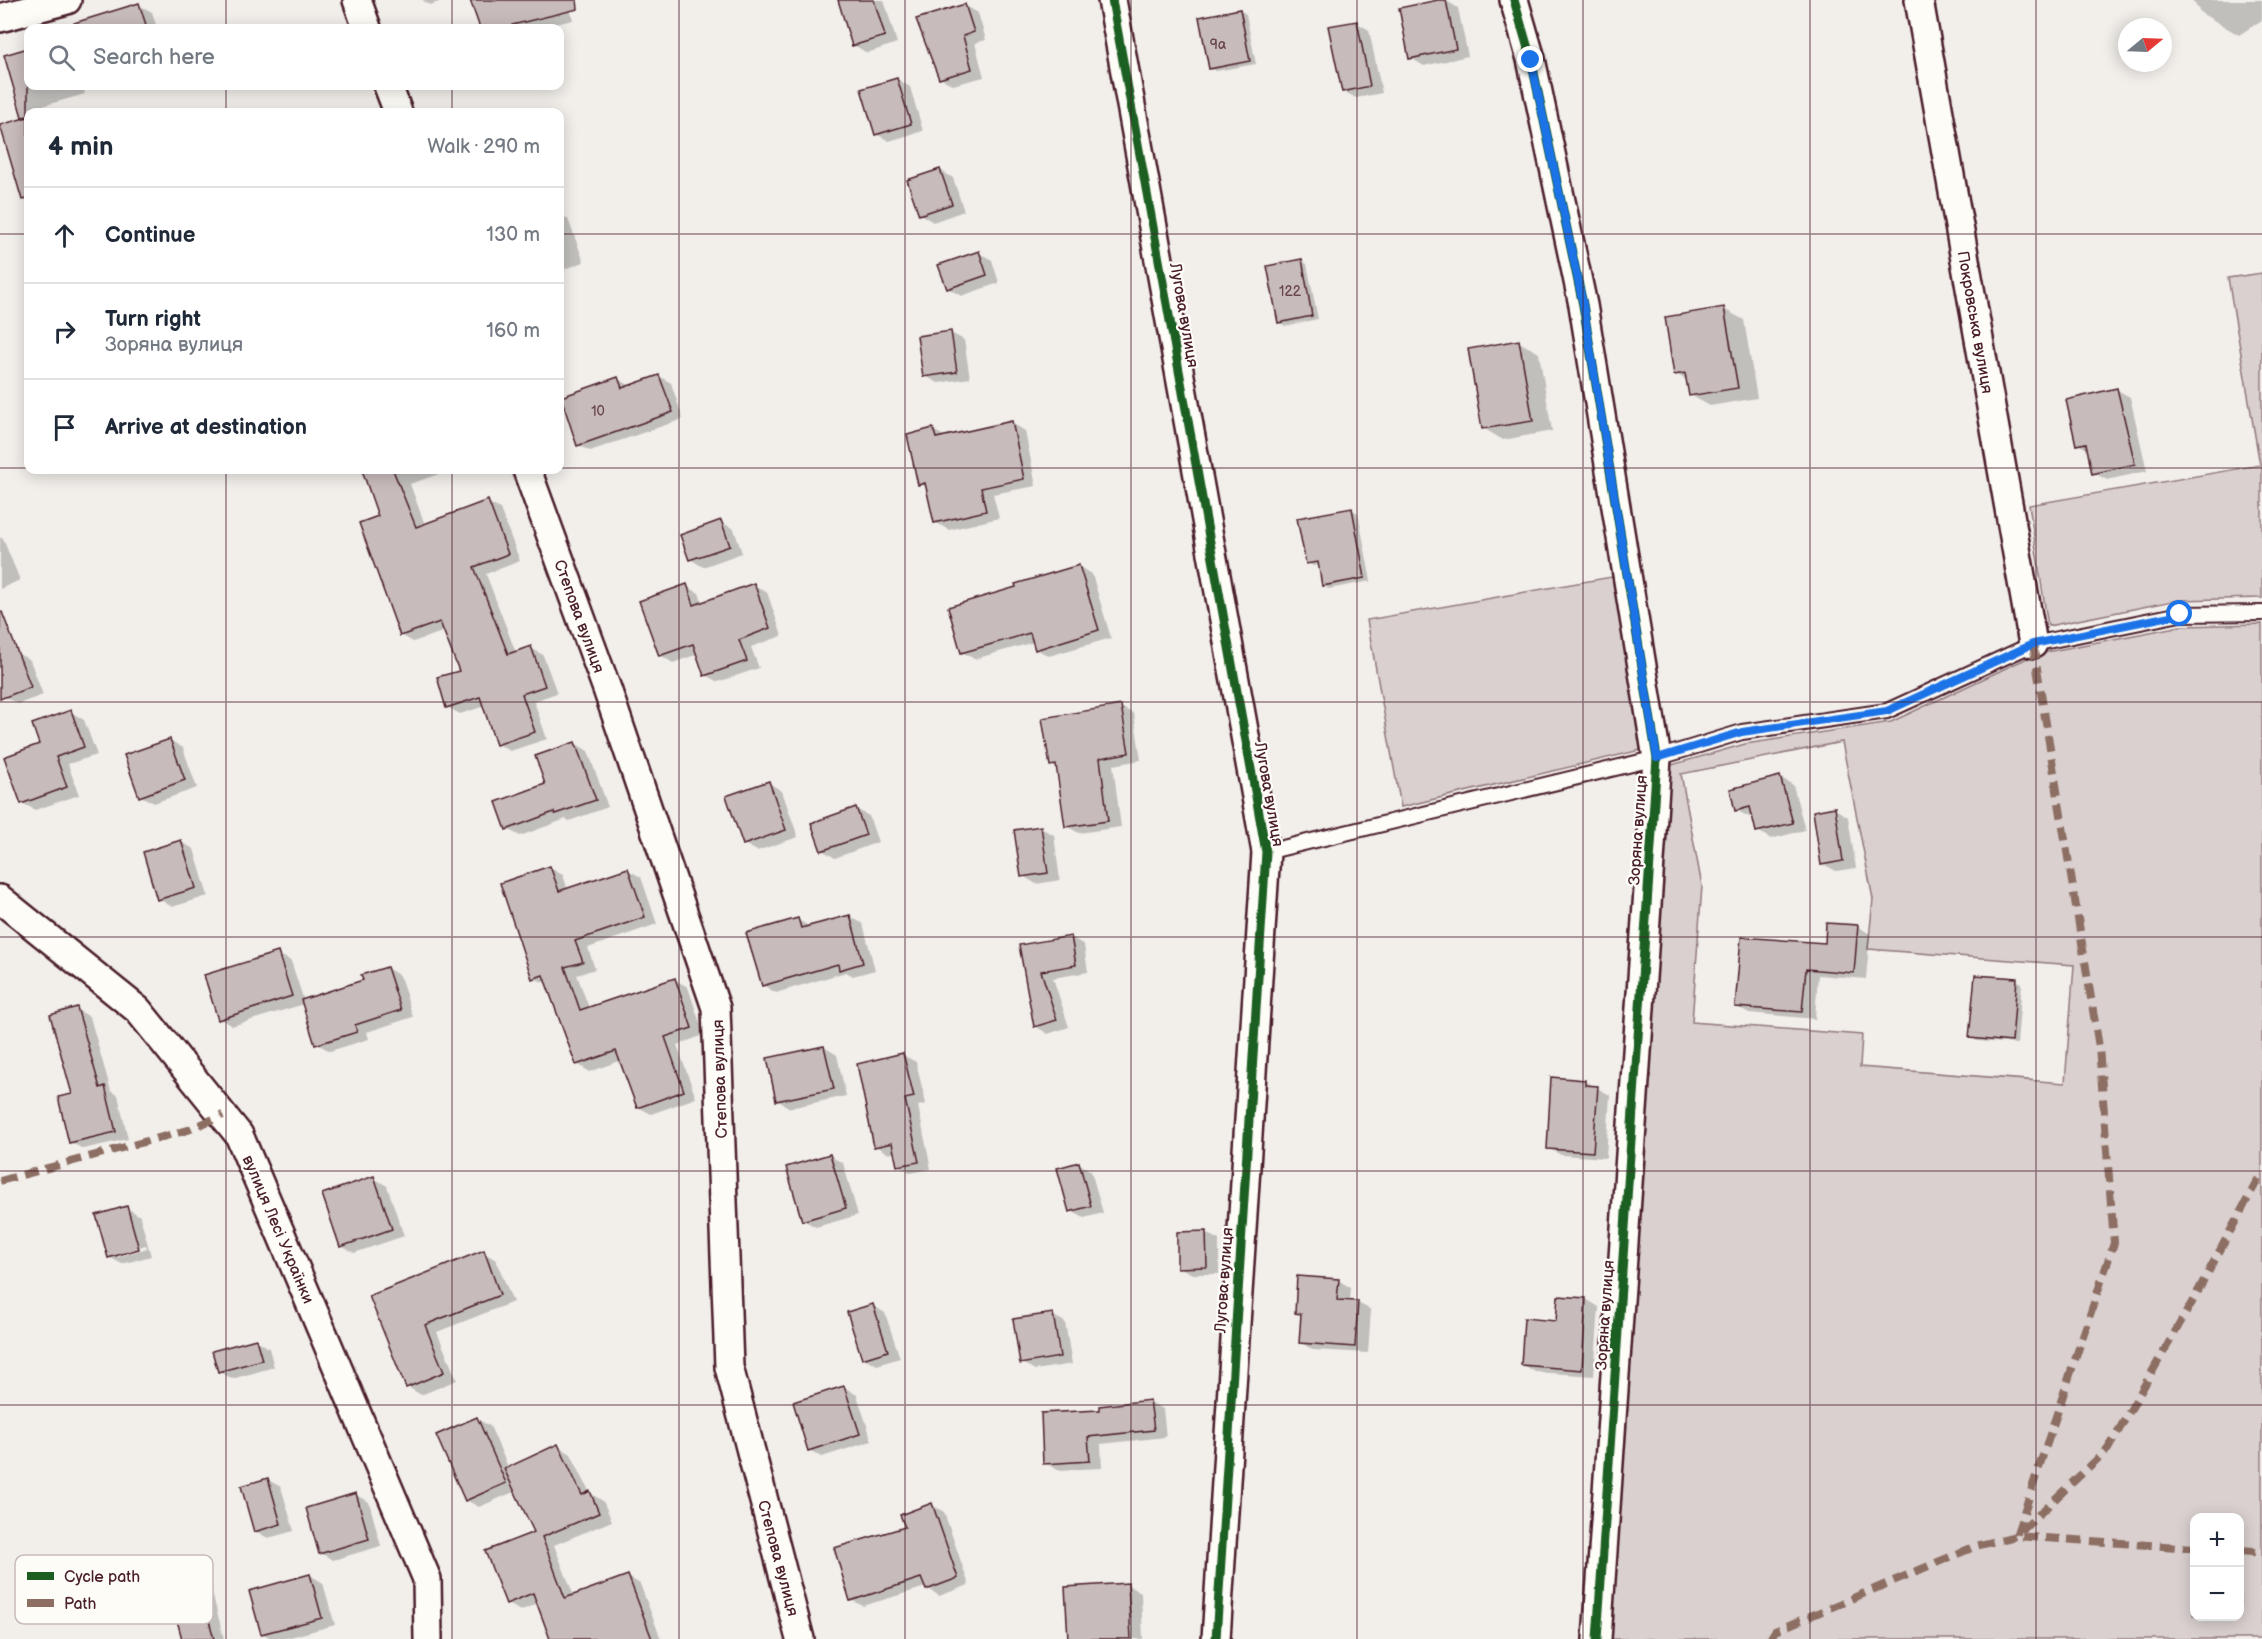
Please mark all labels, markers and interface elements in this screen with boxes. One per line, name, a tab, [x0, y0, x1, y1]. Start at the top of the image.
north arrow	[2118, 18, 2172, 72]
search box	[24, 24, 564, 90]
house number: 9а	[1210, 36, 1227, 53]
icon: search	[45, 41, 78, 74]
text: Search here	[93, 44, 215, 71]
route end	[1517, 46, 1543, 72]
text: 4 min	[48, 132, 113, 163]
text: Walk · 290 m	[427, 135, 540, 159]
icon: ahead	[48, 219, 81, 252]
text: Continue	[105, 222, 195, 249]
text: 130 m	[486, 223, 540, 247]
street label: Покровська вулиця	[1953, 249, 1996, 395]
street label: Лугова вулиця	[1165, 260, 1202, 369]
house number: 122	[1279, 283, 1302, 300]
text: Turn right	[105, 306, 201, 333]
icon: right	[48, 315, 81, 348]
text: 160 m	[486, 319, 540, 343]
text: Зоряна вулиця	[105, 333, 243, 357]
house number: 10	[591, 403, 605, 420]
icon: arrive	[48, 411, 81, 444]
text: Arrive at destination	[105, 414, 307, 441]
street label: Степова вулиця	[549, 557, 608, 676]
route start	[2166, 600, 2192, 626]
street label: Лугова вулиця	[1250, 739, 1287, 848]
street label: Зоряна вулиця	[1625, 774, 1652, 886]
street label: Степова вулиця	[709, 1019, 732, 1139]
street label: вулиця Лесі Українки	[238, 1153, 317, 1307]
street label: Лугова вулиця	[1211, 1226, 1238, 1335]
street label: Зоряна вулиця	[1592, 1259, 1619, 1371]
street label: Степова вулиця	[753, 1498, 802, 1618]
map controls	[2190, 1513, 2244, 1621]
button: +	[2190, 1513, 2244, 1567]
legend	[15, 1555, 213, 1624]
button: −	[2190, 1567, 2244, 1621]
text: Cycle path	[64, 1568, 140, 1587]
text: Path	[64, 1595, 96, 1614]

